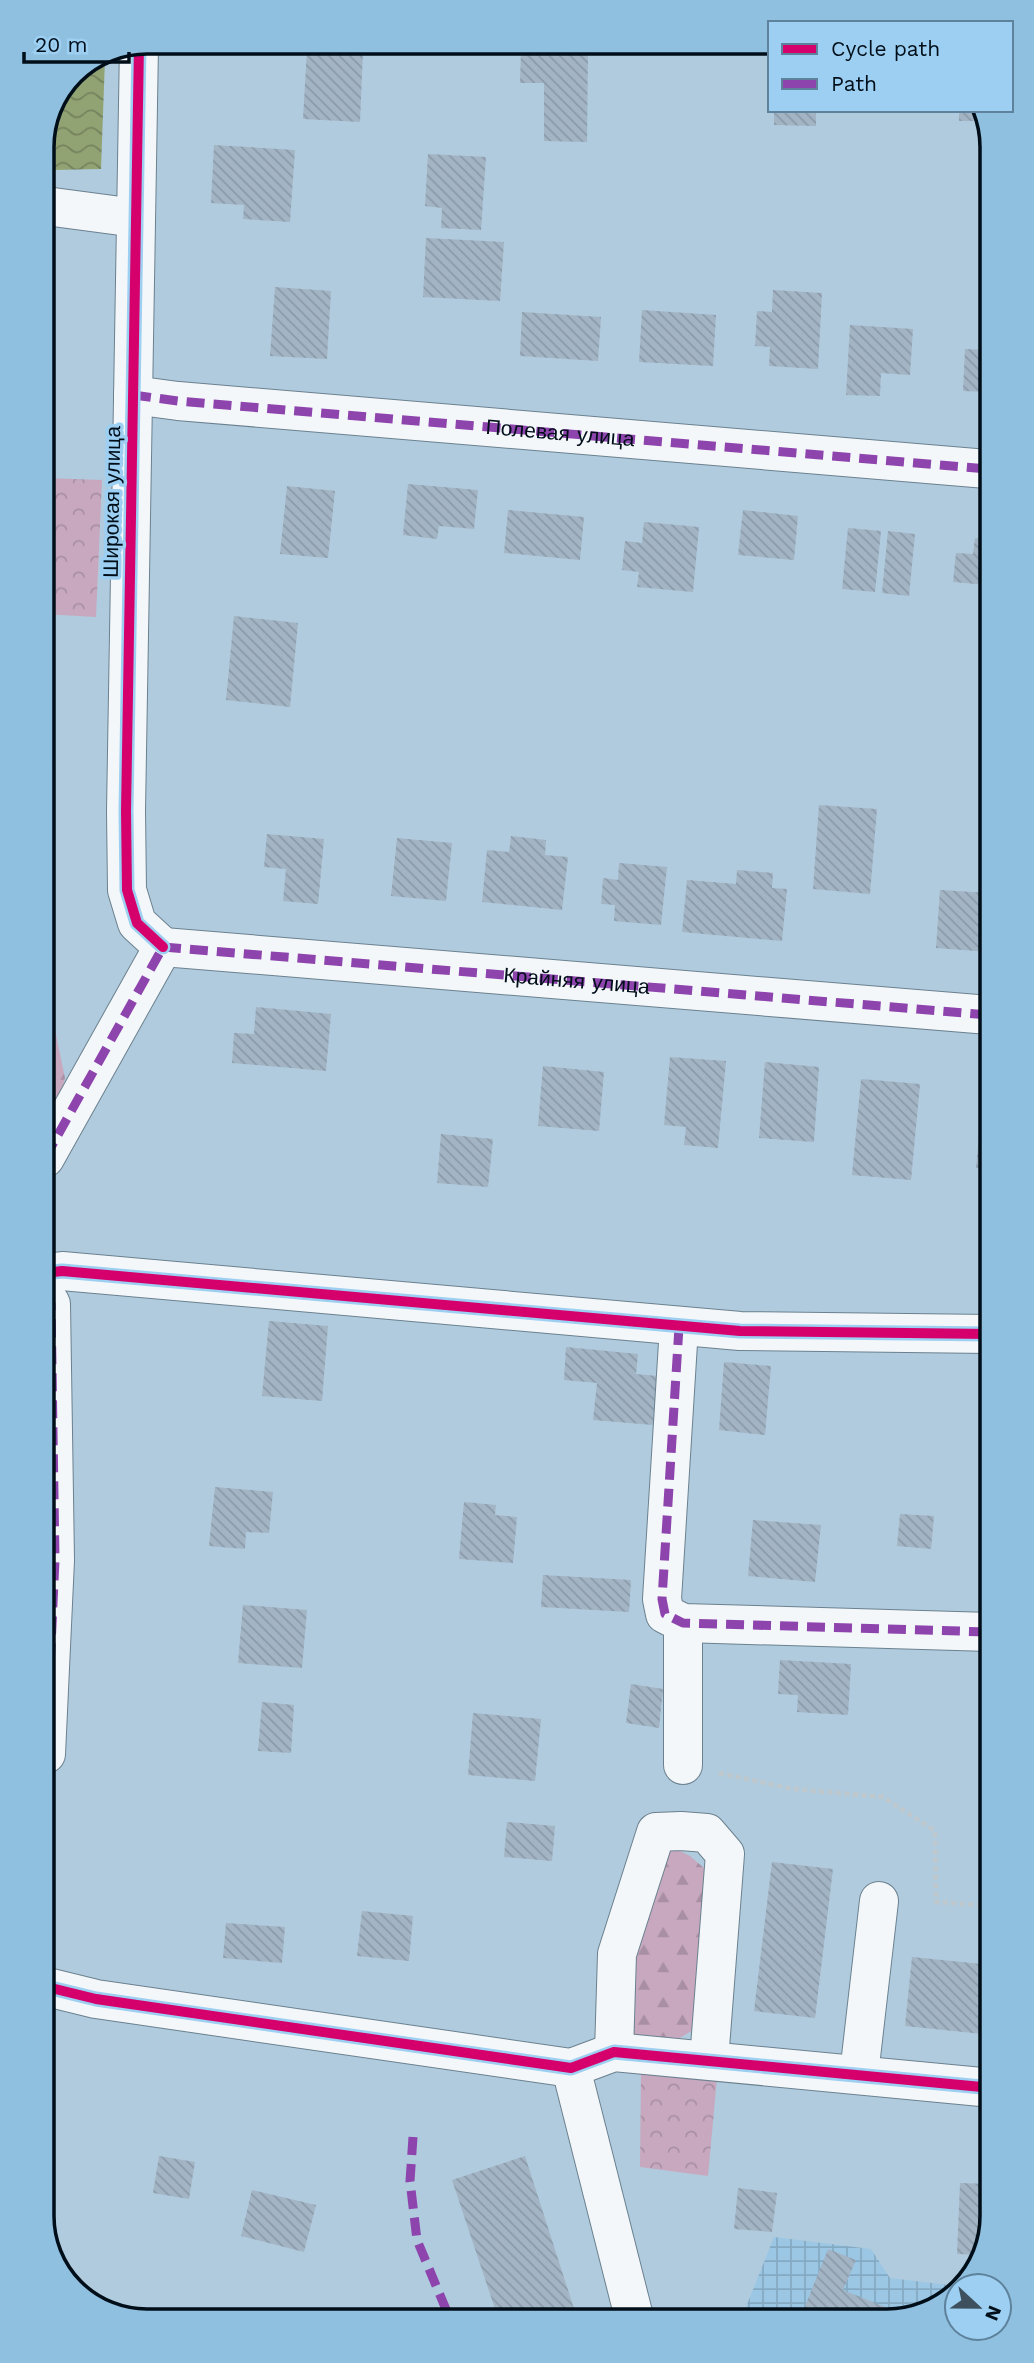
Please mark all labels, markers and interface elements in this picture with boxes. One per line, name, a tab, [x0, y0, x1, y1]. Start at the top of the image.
scale bar	[24, 21, 130, 65]
legend	[768, 21, 1013, 112]
text: 20 m	[35, 32, 87, 57]
text: Cycle path	[831, 36, 940, 61]
text: Path	[831, 71, 877, 96]
street label: Полевая улица	[485, 414, 636, 451]
street label: Широкая улица	[98, 426, 125, 578]
street label: Крайняя улица	[503, 962, 651, 999]
north arrow	[943, 2272, 1013, 2342]
text: N	[980, 2302, 1007, 2324]

